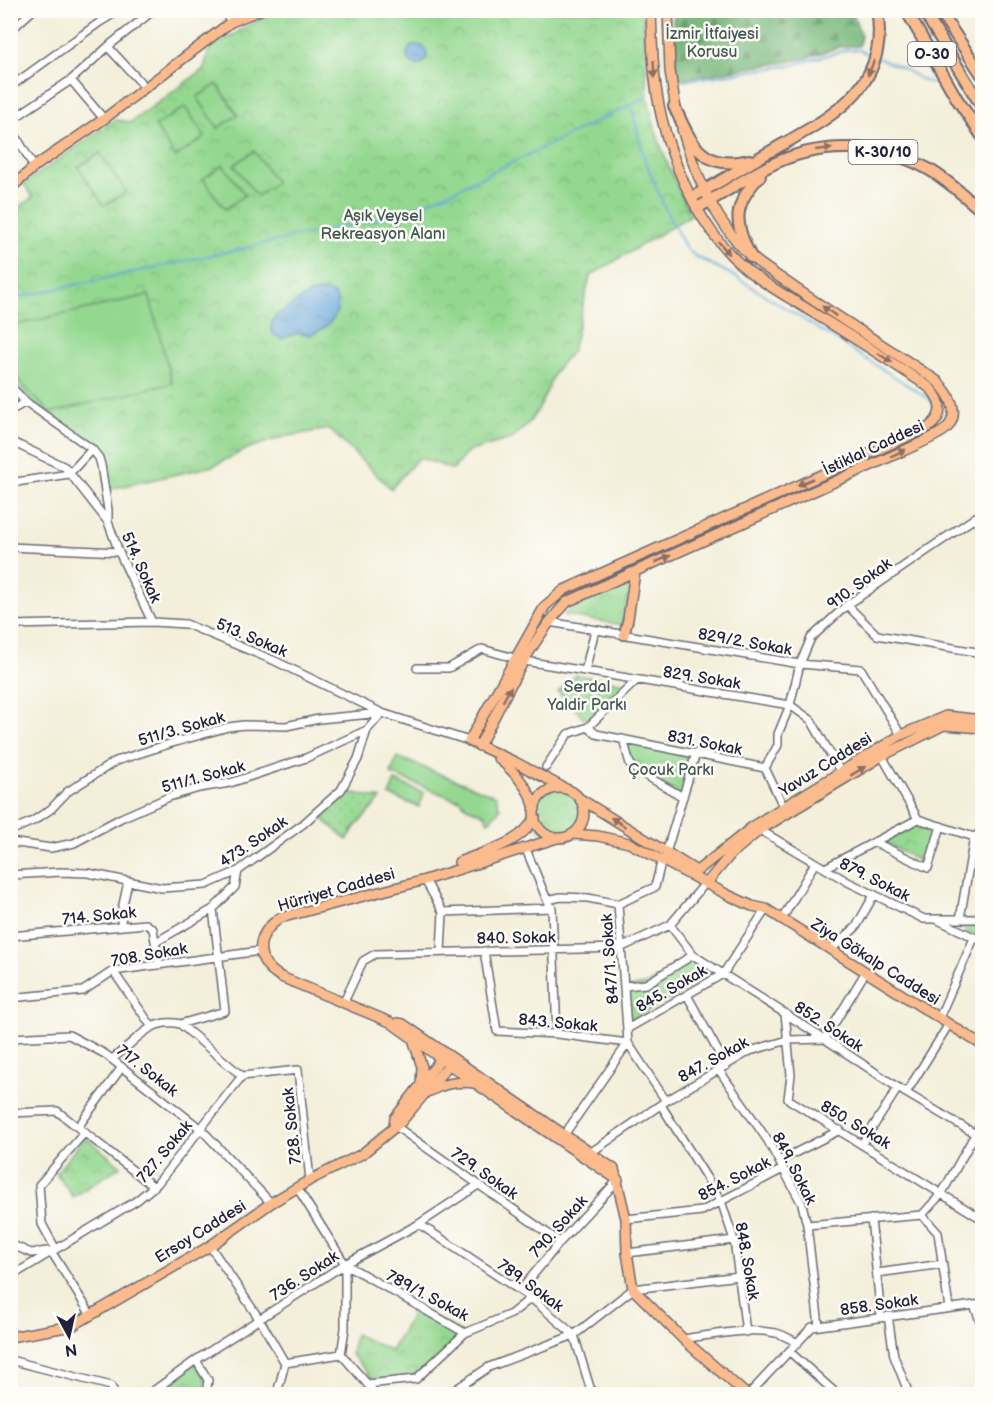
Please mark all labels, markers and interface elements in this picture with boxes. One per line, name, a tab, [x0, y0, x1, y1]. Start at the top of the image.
park label: İzmir İtfaiyesi Korusu	[665, 23, 759, 62]
road number: O-30	[908, 42, 956, 66]
one-way arrow	[650, 59, 659, 78]
one-way arrow	[866, 59, 876, 77]
road number: K-30/10	[848, 140, 918, 164]
one-way arrow	[814, 145, 833, 154]
park label: Aşık Veysel Rekreasyon Alanı	[320, 207, 446, 244]
one-way arrow	[717, 241, 731, 255]
one-way arrow	[821, 306, 837, 317]
one-way arrow	[876, 352, 892, 364]
street label: İstiklal Caddesi	[819, 415, 927, 480]
one-way arrow	[890, 449, 907, 458]
one-way arrow	[796, 477, 814, 487]
street label: 514. Sokak	[117, 529, 165, 606]
one-way arrow	[654, 554, 672, 563]
street label: 910. Sokak	[824, 554, 896, 614]
street label: 513. Sokak	[213, 615, 290, 662]
street label: 829/2. Sokak	[696, 625, 793, 660]
street label: 829. Sokak	[662, 663, 742, 694]
park label: Serdal Yaldir Parkı	[546, 678, 627, 715]
one-way arrow	[502, 686, 512, 703]
street label: 511/3. Sokak	[136, 708, 227, 751]
street label: 831. Sokak	[666, 727, 744, 760]
street label: Yavuz Caddesi	[775, 729, 876, 802]
street label: 511/1. Sokak	[160, 757, 247, 798]
park label: Çocuk Parkı	[628, 761, 714, 780]
one-way arrow	[850, 765, 866, 776]
street label: 473. Sokak	[216, 813, 292, 872]
one-way arrow	[610, 817, 626, 828]
street label: 879. Sokak	[836, 854, 913, 906]
street label: Hürriyet Caddesi	[276, 865, 397, 916]
street label: 714. Sokak	[61, 903, 137, 930]
street label: 847/1. Sokak	[598, 913, 623, 1005]
street label: Ziya Gökalp Caddesi	[806, 914, 943, 1010]
street label: 840. Sokak	[476, 928, 556, 949]
street label: 708. Sokak	[110, 939, 189, 972]
street label: 845. Sokak	[633, 961, 711, 1017]
street label: 852. Sokak	[790, 998, 866, 1057]
street label: 843. Sokak	[518, 1011, 598, 1036]
street label: 847. Sokak	[675, 1033, 752, 1087]
street label: 717. Sokak	[113, 1041, 182, 1101]
street label: 728. Sokak	[279, 1086, 306, 1165]
street label: 850. Sokak	[817, 1097, 894, 1154]
street label: 727. Sokak	[134, 1117, 197, 1187]
street label: 849. Sokak	[767, 1129, 820, 1208]
street label: 729. Sokak	[447, 1144, 521, 1204]
street label: 854. Sokak	[695, 1153, 774, 1206]
street label: 790. Sokak	[526, 1192, 592, 1262]
street label: Ersoy Caddesi	[152, 1197, 250, 1268]
street label: 848. Sokak	[730, 1221, 763, 1302]
street label: 736. Sokak	[267, 1247, 343, 1305]
street label: 789. Sokak	[493, 1256, 567, 1317]
street label: 789/1. Sokak	[383, 1267, 472, 1326]
street label: 858. Sokak	[839, 1291, 919, 1320]
north arrow	[39, 1306, 99, 1366]
text: N	[64, 1339, 78, 1360]

